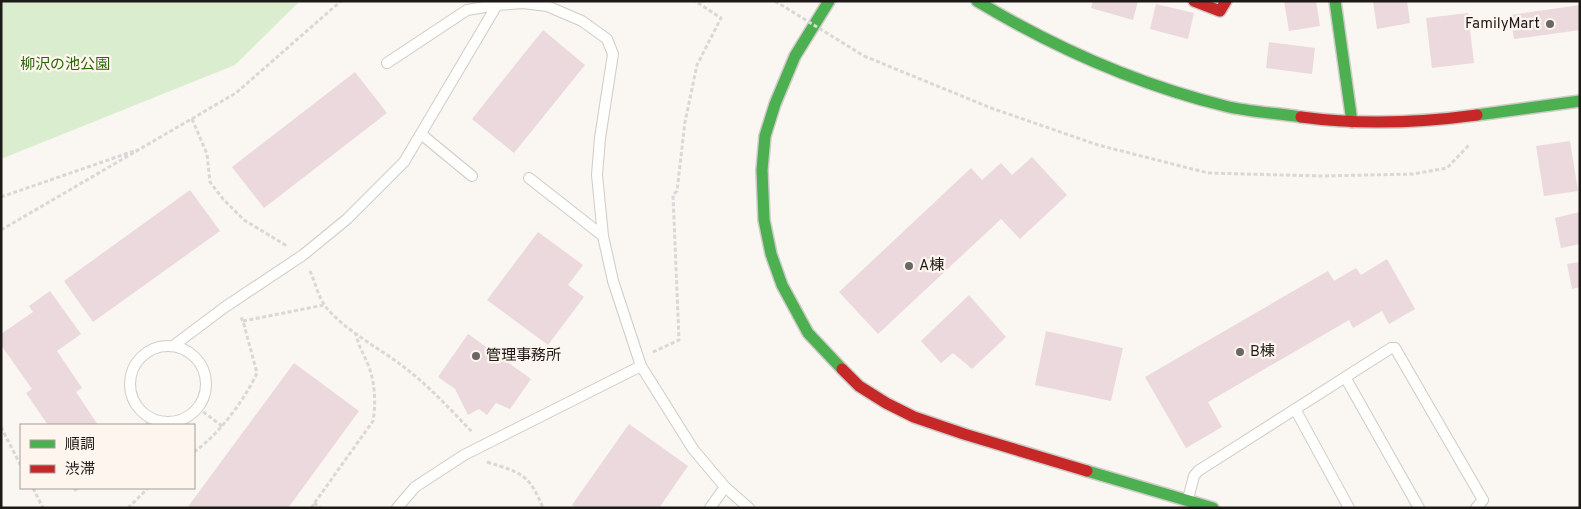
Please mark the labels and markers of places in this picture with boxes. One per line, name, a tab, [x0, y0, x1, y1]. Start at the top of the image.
place label: FamilyMart	[1465, 15, 1540, 34]
marker: FamilyMart	[1544, 18, 1556, 30]
place label: A棟	[919, 256, 944, 276]
marker: A棟	[903, 260, 915, 272]
place label: B棟	[1250, 342, 1275, 362]
marker: B棟	[1234, 346, 1246, 358]
place label: 管理事務所	[486, 347, 561, 366]
marker: 管理事務所	[470, 350, 482, 362]

